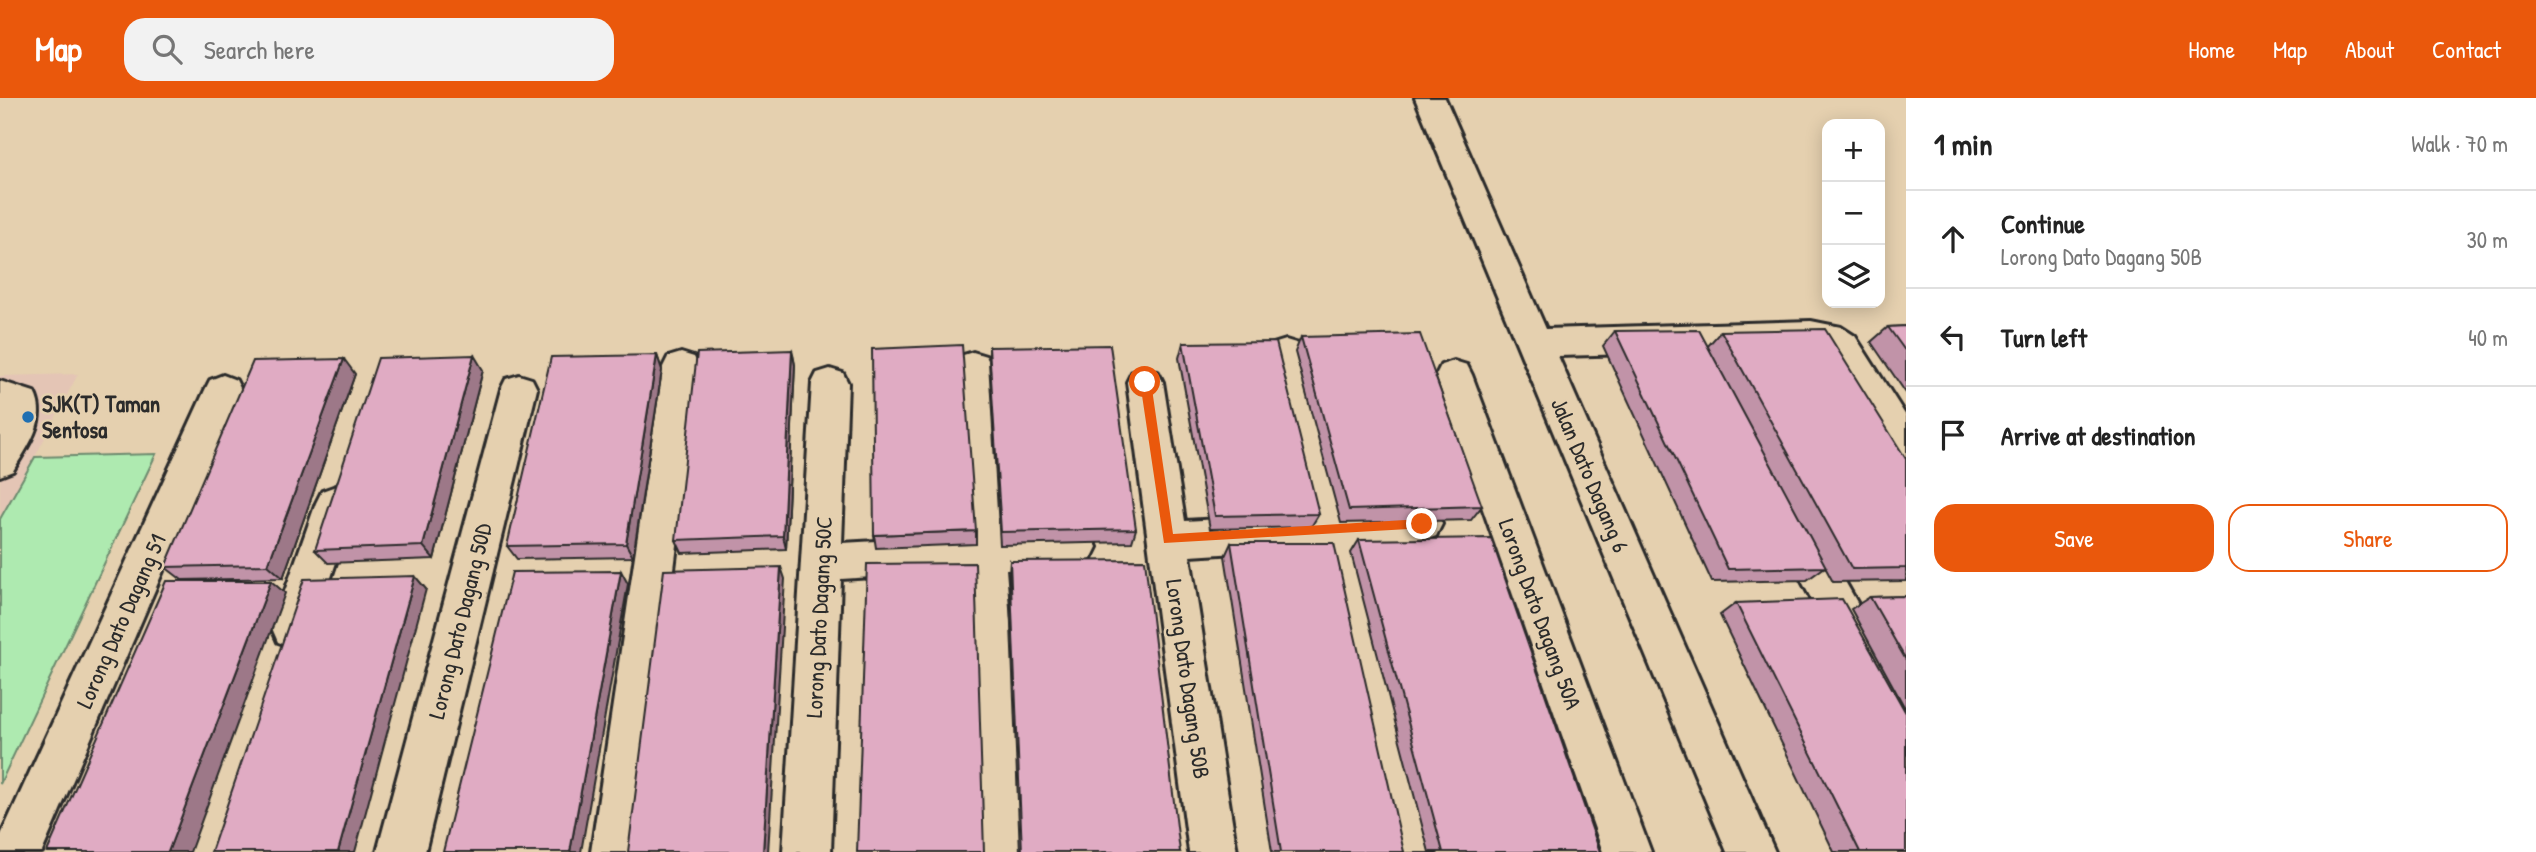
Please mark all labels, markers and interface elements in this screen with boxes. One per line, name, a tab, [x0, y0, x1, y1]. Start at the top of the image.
search box	[124, 18, 614, 81]
text: Map	[35, 27, 82, 71]
icon: search	[148, 30, 186, 68]
text: Search here	[204, 32, 315, 67]
text: Home	[2188, 33, 2235, 65]
text: Map	[2273, 33, 2307, 65]
text: About	[2345, 33, 2394, 65]
text: Contact	[2432, 33, 2501, 65]
map controls	[1822, 119, 1885, 308]
button: +	[1822, 119, 1885, 182]
text: 1 min	[1934, 124, 1992, 164]
text: Walk · 70 m	[2411, 128, 2508, 159]
button: −	[1822, 182, 1885, 245]
text: Continue	[2001, 206, 2085, 241]
icon: ahead	[1934, 220, 1972, 258]
text: 30 m	[2466, 224, 2508, 255]
text: Lorong Dato Dagang 50B	[2001, 241, 2202, 272]
button: layers	[1822, 245, 1885, 308]
icon: left	[1934, 318, 1972, 356]
text: Turn left	[2001, 320, 2087, 355]
text: 40 m	[2468, 322, 2508, 353]
route start	[1129, 366, 1160, 397]
place label: SJK(T) Taman Sentosa	[42, 388, 160, 445]
street label: Jalan Dato Dagang 6	[1544, 393, 1637, 557]
marker: SJK(T) Taman Sentosa	[20, 409, 36, 425]
icon: arrive	[1934, 416, 1972, 454]
text: Arrive at destination	[2001, 418, 2196, 453]
button: Save	[1934, 504, 2214, 572]
button: Share	[2228, 504, 2508, 572]
route end	[1406, 508, 1437, 539]
street label: Lorong Dato Dagang 50A	[1492, 514, 1589, 713]
street label: Lorong Dato Dagang 50C	[798, 515, 839, 719]
street label: Lorong Dato Dagang 50D	[420, 520, 499, 722]
street label: Lorong Dato Dagang 51	[68, 529, 173, 713]
street label: Lorong Dato Dagang 50B	[1159, 577, 1218, 781]

